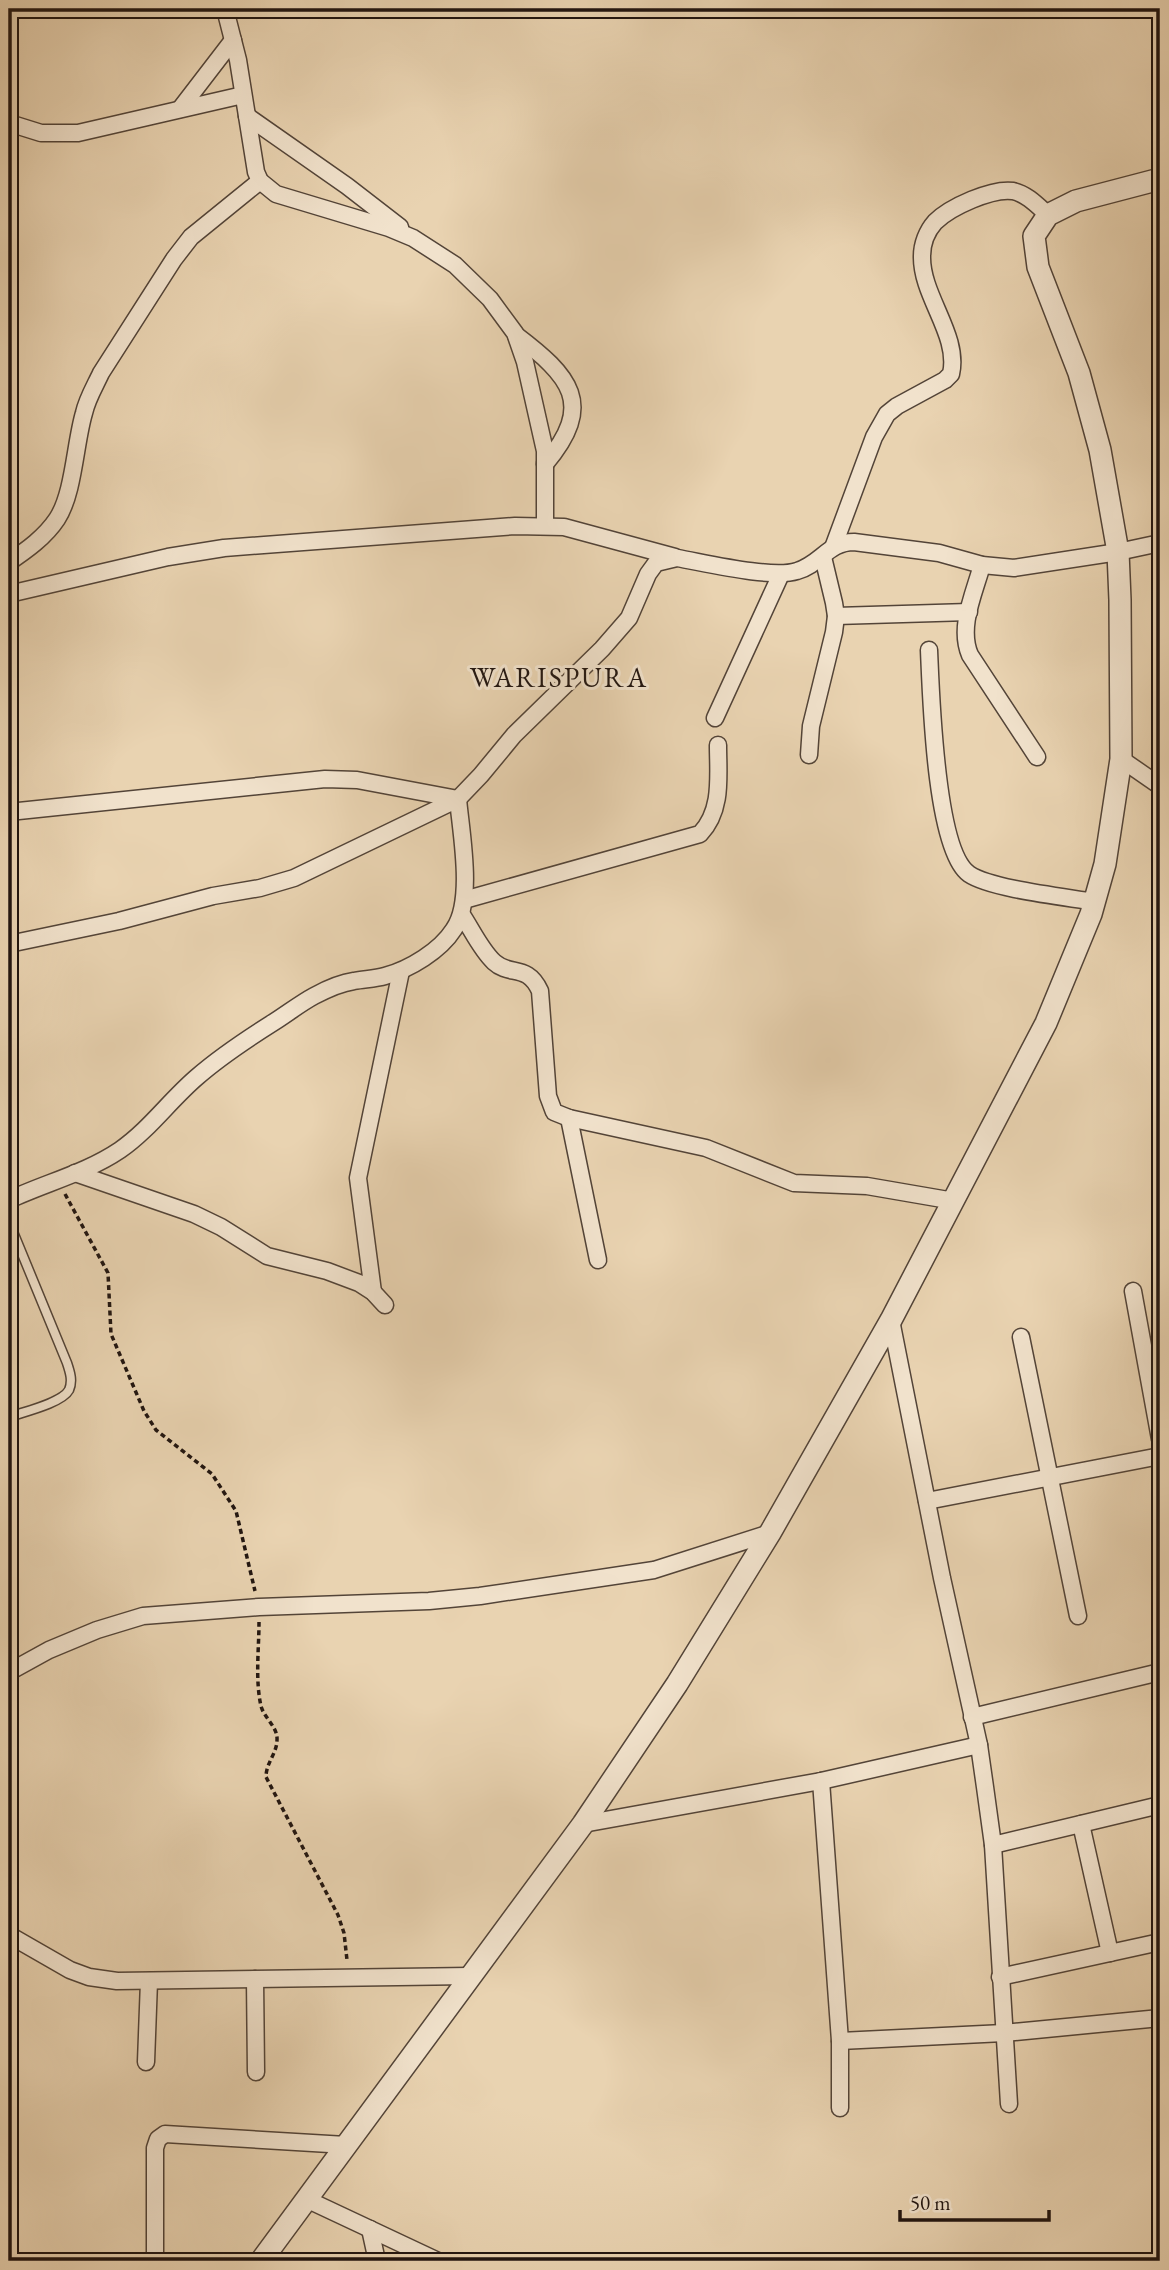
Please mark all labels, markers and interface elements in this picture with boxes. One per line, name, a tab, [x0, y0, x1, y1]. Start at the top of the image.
district label: WARISPURA	[470, 659, 648, 695]
scale bar	[900, 2179, 1048, 2223]
text: 50 m	[910, 2189, 951, 2216]

